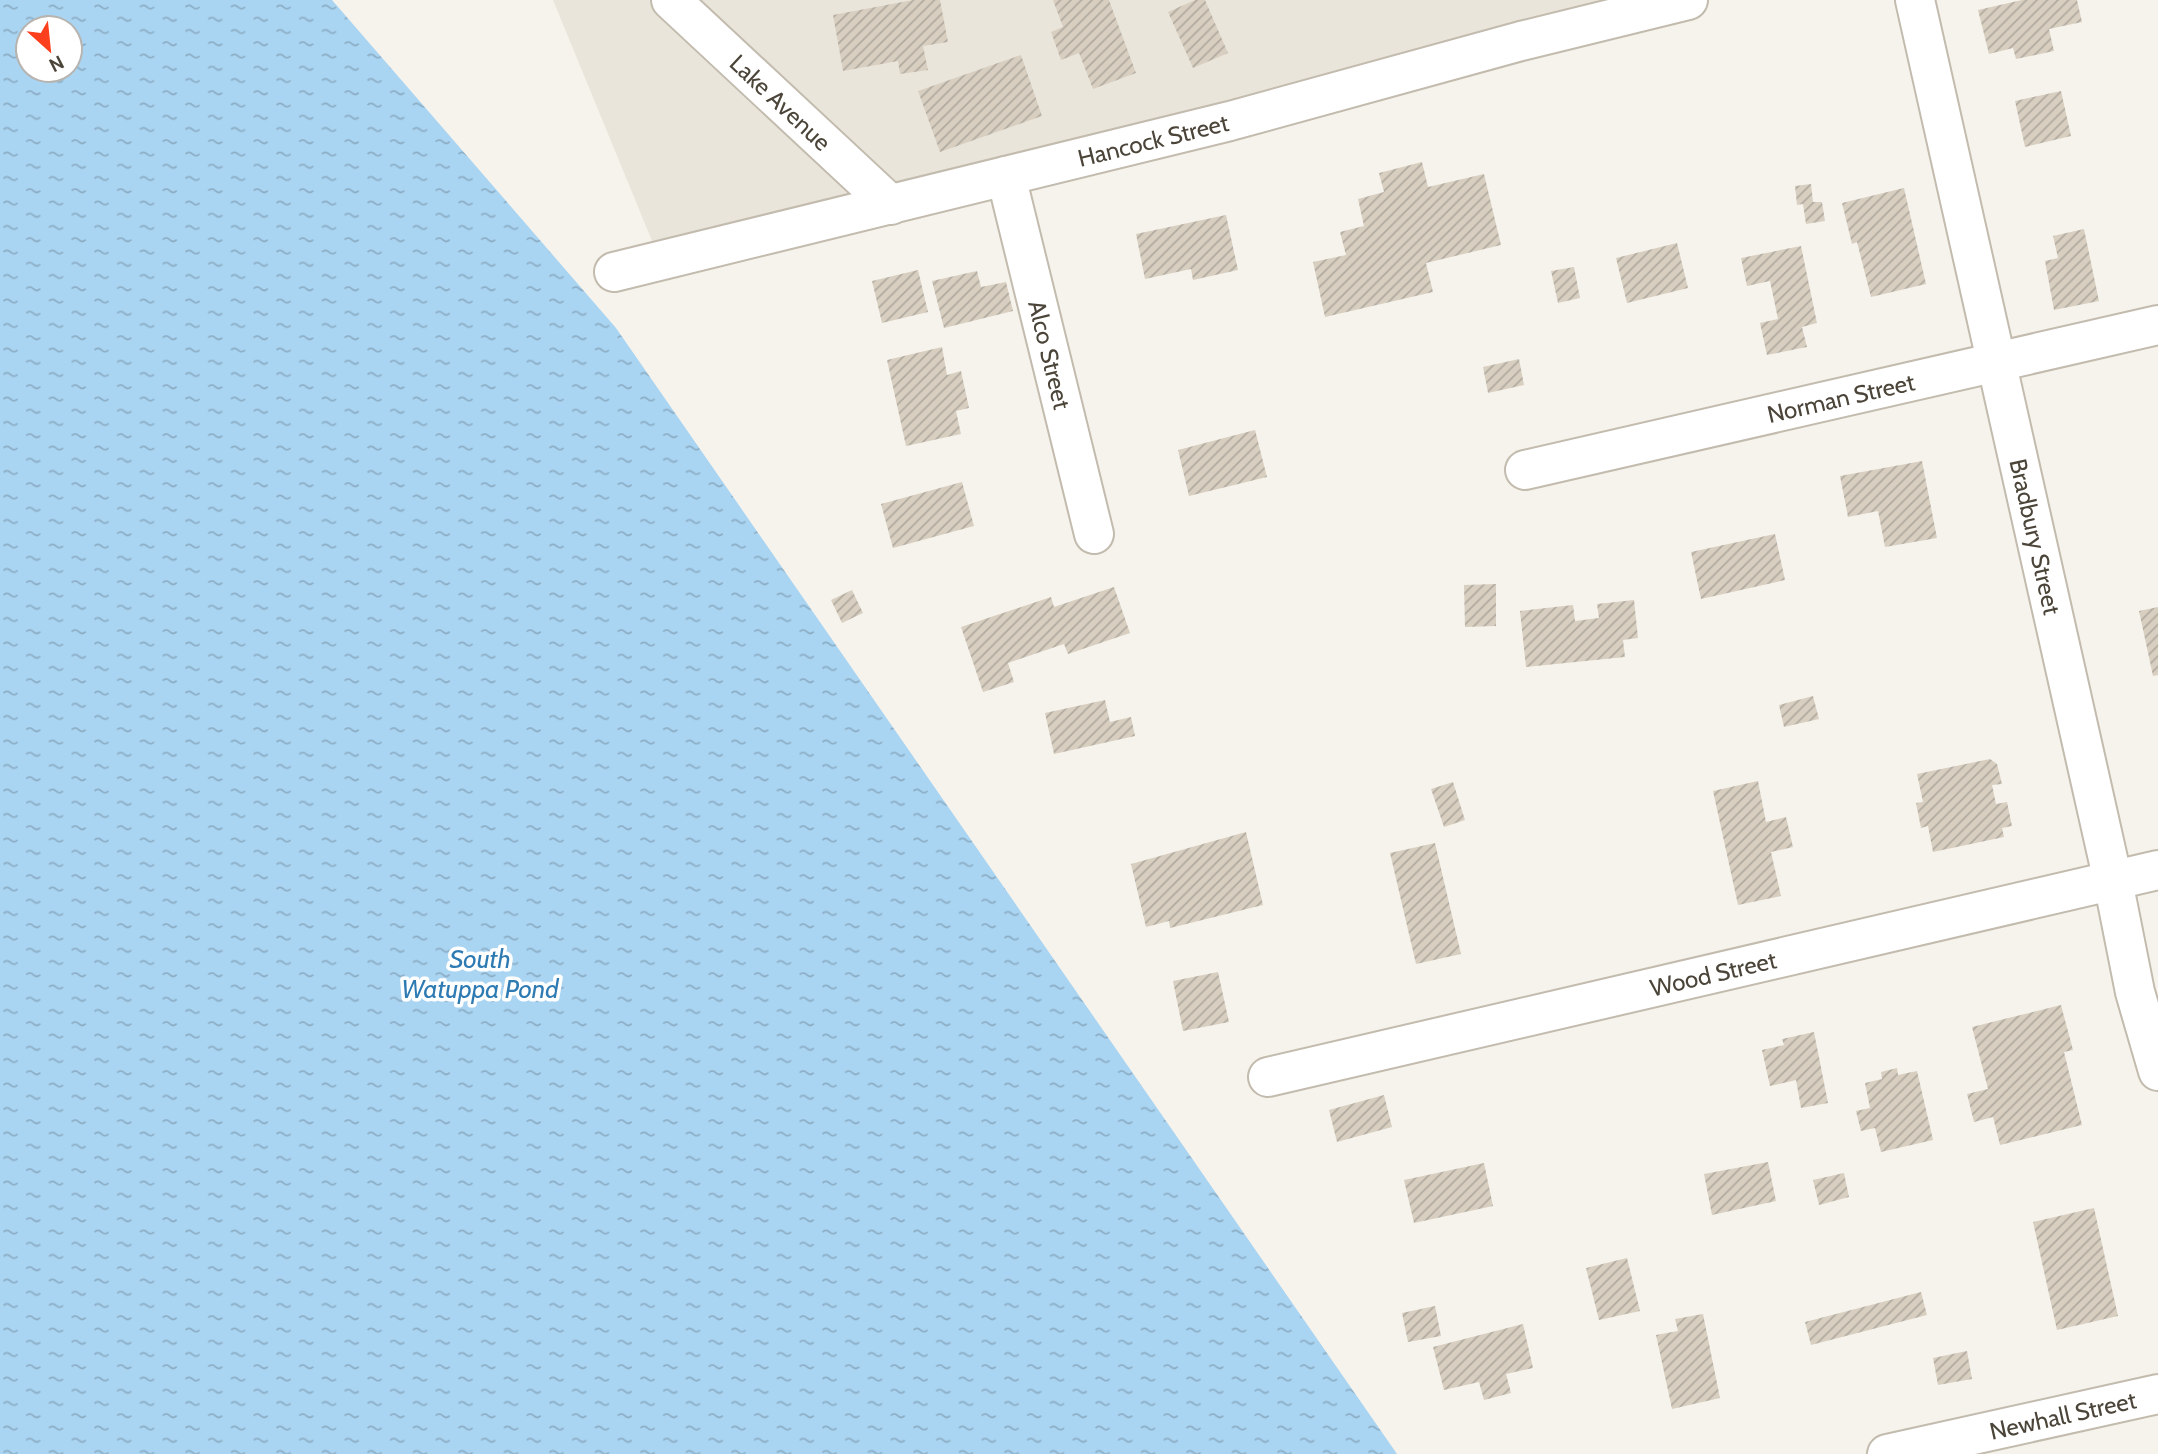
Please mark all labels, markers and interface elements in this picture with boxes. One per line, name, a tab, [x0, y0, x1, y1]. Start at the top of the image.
north arrow	[14, 14, 84, 84]
street label: Lake Avenue	[724, 48, 837, 156]
text: N	[45, 50, 68, 77]
street label: Hancock Street	[1075, 107, 1231, 172]
street label: Alco Street	[1023, 297, 1077, 412]
street label: Norman Street	[1764, 367, 1917, 429]
street label: Bradbury Street	[2004, 456, 2067, 617]
water label: South Watuppa Pond	[401, 943, 560, 1005]
street label: Wood Street	[1647, 945, 1779, 1002]
street label: Newhall Street	[1987, 1385, 2139, 1445]

